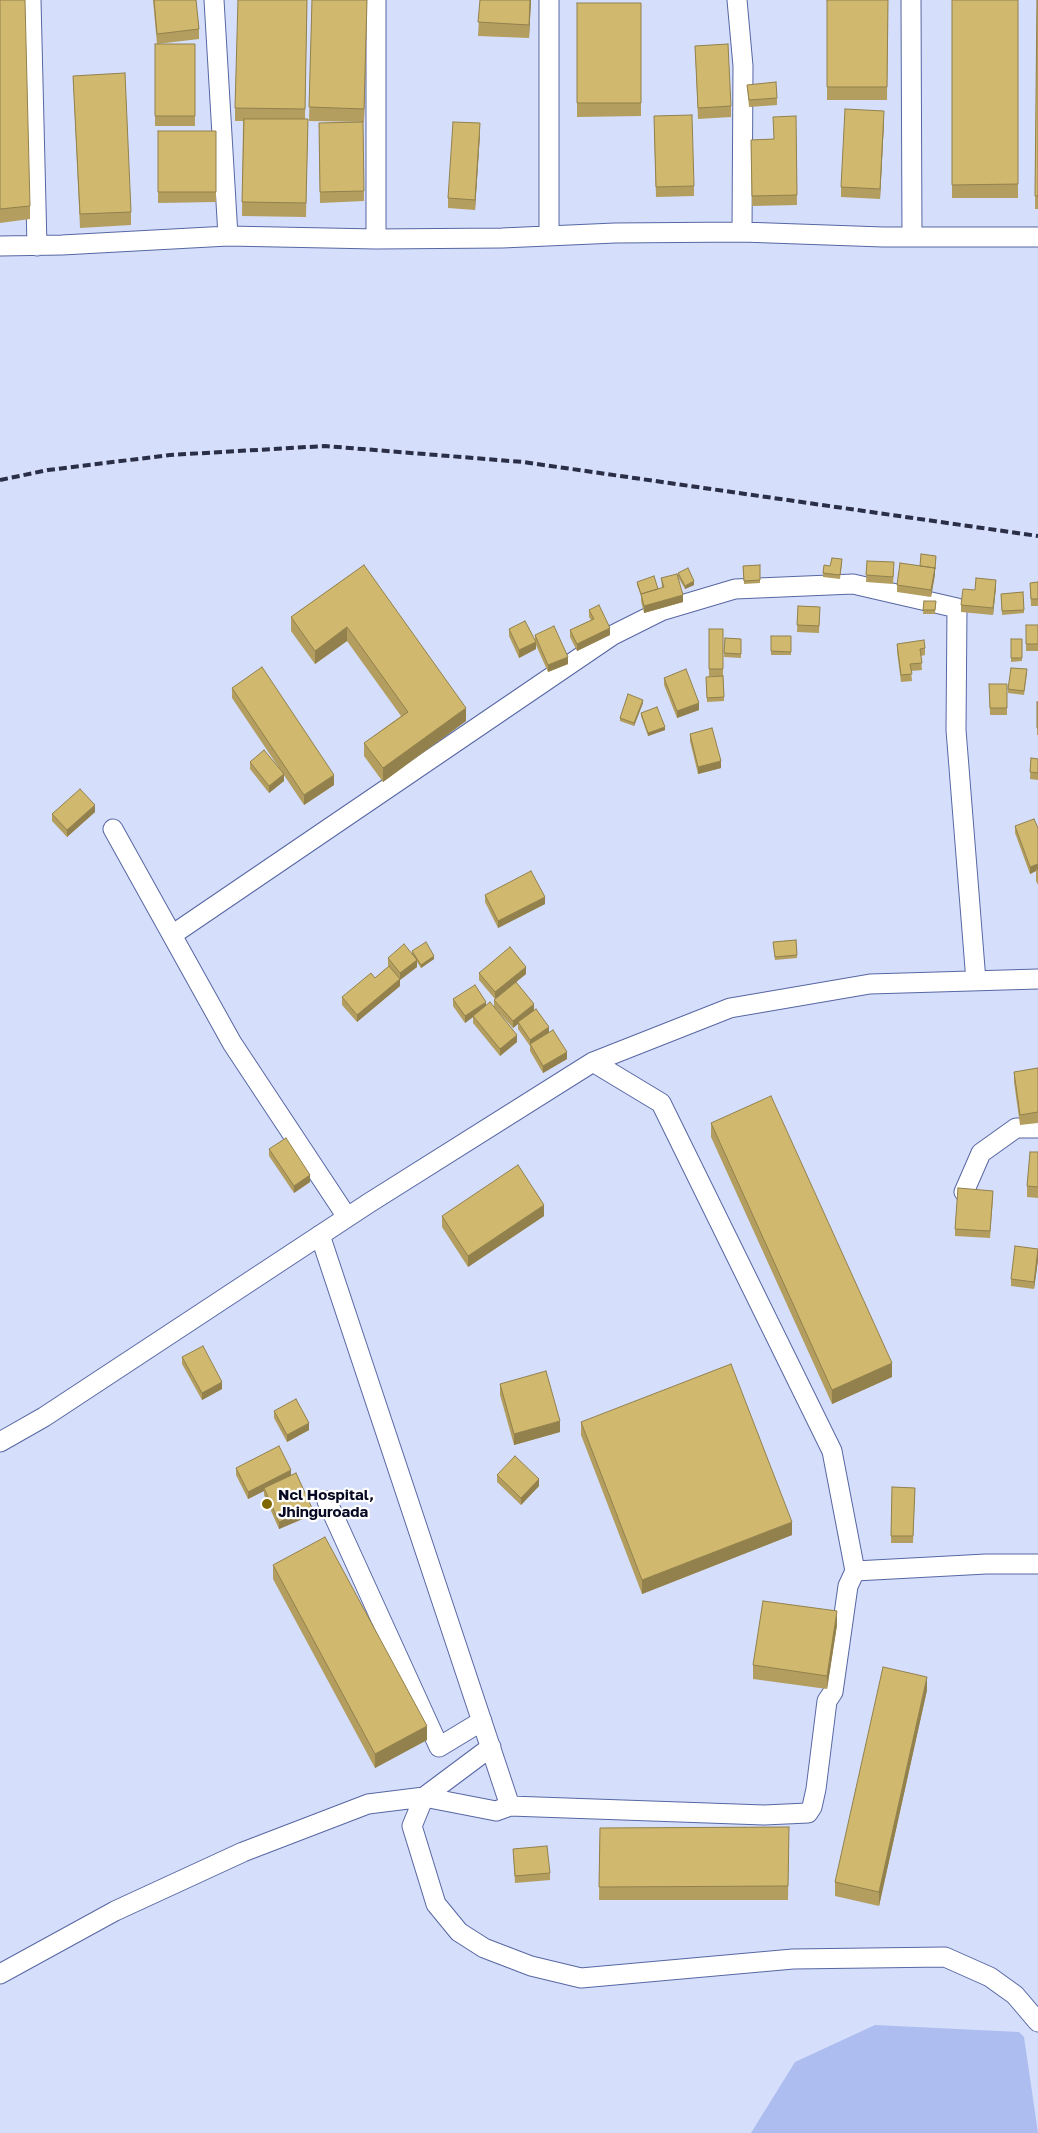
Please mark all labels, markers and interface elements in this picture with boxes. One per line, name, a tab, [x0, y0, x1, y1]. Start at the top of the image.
place label: Ncl Hospital, Jhinguroada	[278, 1486, 374, 1521]
marker: Ncl Hospital, Jhinguroada	[260, 1497, 274, 1511]

